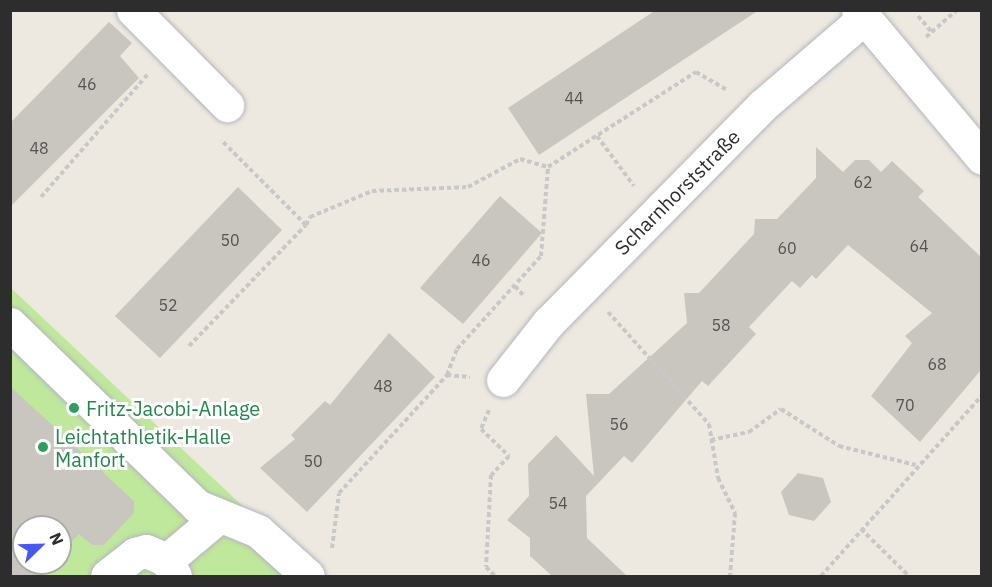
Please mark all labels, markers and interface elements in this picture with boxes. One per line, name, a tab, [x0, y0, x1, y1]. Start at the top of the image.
house number: 46	[77, 74, 97, 94]
house number: 44	[564, 88, 584, 108]
street label: Scharnhorststraße	[609, 124, 745, 260]
house number: 48	[29, 138, 49, 158]
house number: 62	[853, 172, 873, 192]
house number: 50	[220, 230, 240, 250]
house number: 64	[909, 236, 929, 256]
house number: 60	[777, 238, 797, 258]
house number: 46	[471, 250, 491, 270]
house number: 52	[158, 295, 178, 315]
house number: 58	[711, 315, 731, 335]
house number: 68	[927, 354, 947, 374]
house number: 48	[373, 376, 393, 396]
house number: 70	[895, 395, 915, 415]
place label: Fritz-Jacobi-Anlage	[86, 396, 260, 420]
marker: Fritz-Jacobi-Anlage	[67, 401, 81, 415]
house number: 56	[609, 414, 629, 434]
place label: Leichtathletik-Halle Manfort	[55, 424, 231, 471]
marker: Leichtathletik-Halle Manfort	[36, 440, 50, 454]
house number: 50	[303, 451, 323, 471]
house number: 54	[548, 493, 568, 513]
north arrow	[12, 515, 72, 575]
text: N	[45, 530, 68, 548]

